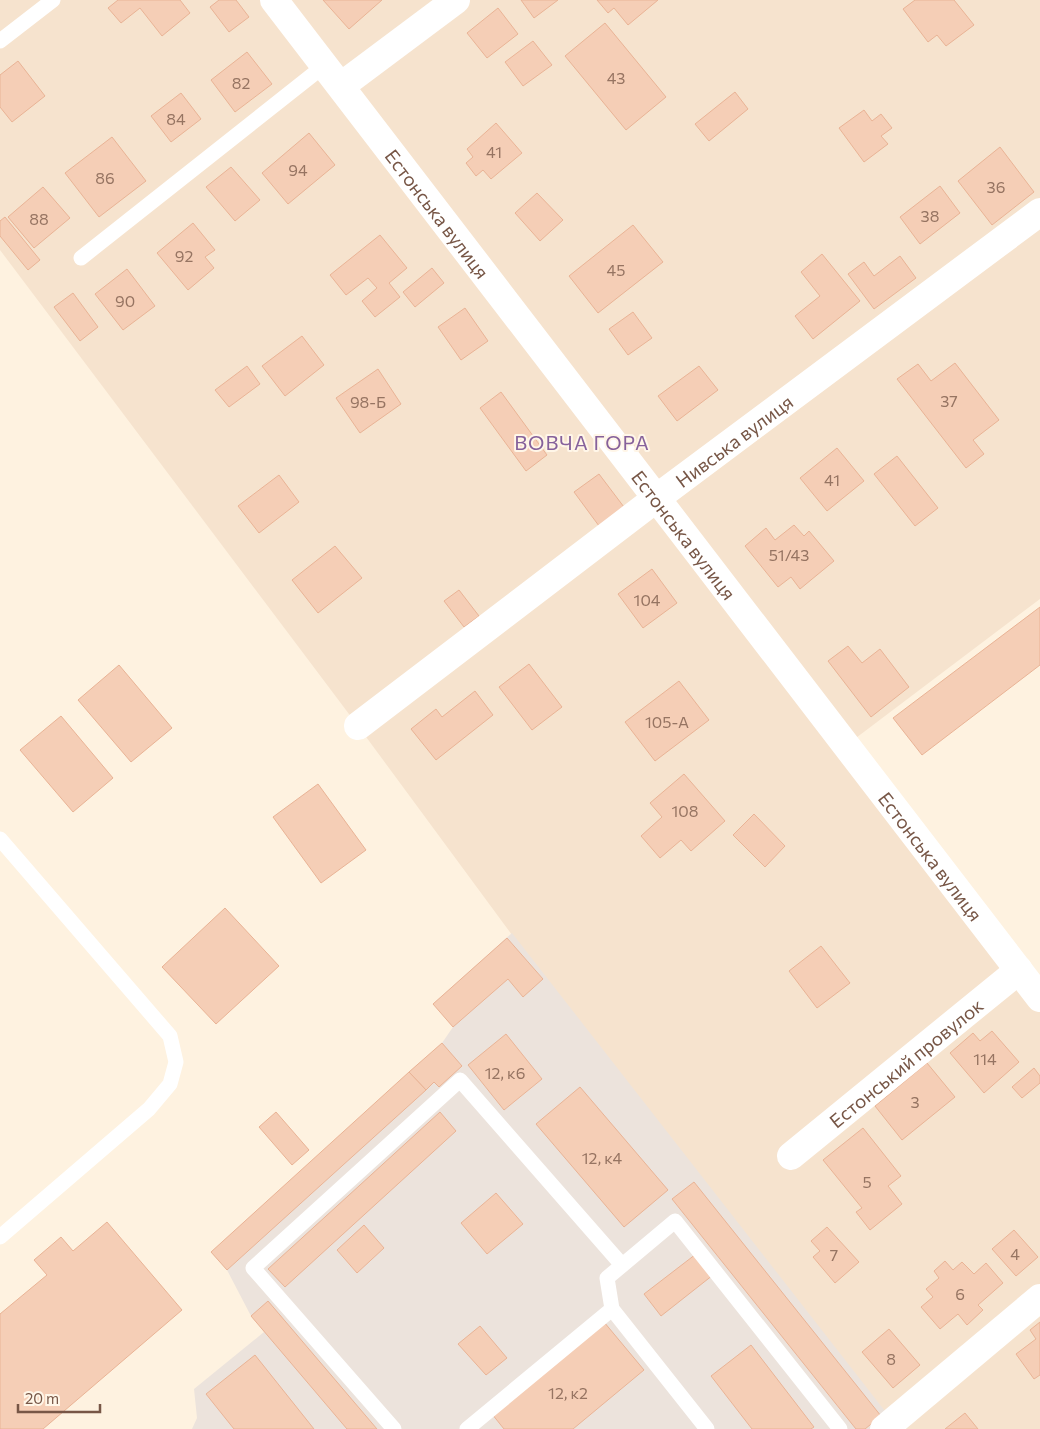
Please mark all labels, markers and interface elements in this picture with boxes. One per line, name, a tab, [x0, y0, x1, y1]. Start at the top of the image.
house number: 43	[607, 68, 625, 87]
house number: 82	[232, 73, 250, 92]
house number: 84	[166, 109, 186, 128]
house number: 41	[486, 142, 502, 161]
street label: Естонська вулиця	[381, 144, 495, 283]
house number: 94	[288, 160, 308, 179]
house number: 86	[95, 168, 115, 187]
house number: 36	[987, 177, 1005, 196]
house number: 38	[921, 206, 939, 225]
house number: 88	[29, 209, 49, 228]
house number: 92	[175, 246, 193, 265]
house number: 45	[607, 260, 625, 279]
house number: 90	[115, 291, 135, 310]
street label: Нивська вулиця	[671, 389, 797, 492]
house number: 37	[940, 391, 958, 410]
house number: 98-Б	[350, 392, 386, 411]
district label: ВОВЧА ГОРА	[514, 430, 650, 454]
street label: Естонська вулиця	[628, 466, 741, 604]
house number: 41	[824, 470, 840, 489]
house number: 51/43	[769, 545, 809, 564]
house number: 104	[634, 590, 661, 609]
house number: 105-А	[645, 712, 689, 731]
street label: Естонська вулиця	[874, 787, 988, 925]
house number: 108	[672, 801, 699, 820]
street label: Естонський провулок	[824, 993, 987, 1132]
house number: 114	[973, 1049, 997, 1068]
house number: 12, к6	[485, 1063, 525, 1082]
house number: 3	[910, 1092, 920, 1111]
house number: 12, к4	[582, 1148, 623, 1167]
house number: 5	[862, 1172, 872, 1191]
house number: 4	[1010, 1244, 1020, 1263]
house number: 7	[830, 1245, 838, 1264]
house number: 6	[955, 1284, 965, 1303]
house number: 8	[886, 1349, 896, 1368]
scale bar	[18, 1382, 100, 1414]
house number: 12, к2	[548, 1383, 588, 1402]
text: 20 m	[25, 1389, 59, 1407]

